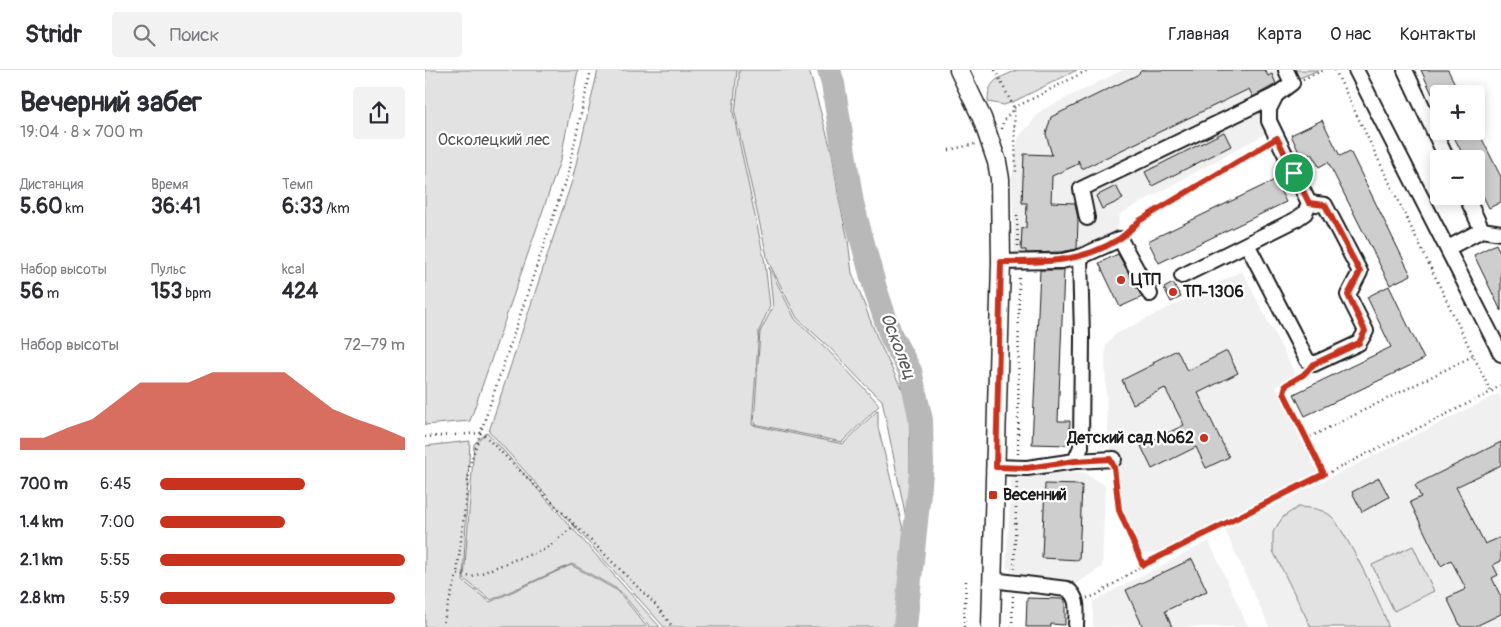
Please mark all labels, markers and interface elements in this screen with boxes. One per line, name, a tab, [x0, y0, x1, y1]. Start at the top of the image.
search box	[112, 12, 462, 57]
text: Stridr	[25, 20, 82, 49]
icon: search	[130, 21, 158, 49]
text: Поиск	[170, 23, 219, 47]
text: Главная	[1168, 23, 1229, 46]
text: Карта	[1257, 23, 1302, 46]
text: О нас	[1330, 23, 1372, 46]
text: Контакты	[1400, 23, 1476, 46]
text: Вечерний забег	[20, 85, 202, 120]
map controls	[1430, 85, 1485, 205]
button: +	[1430, 85, 1485, 140]
button: share	[353, 87, 405, 139]
text: 19:04 · 8 × 700 m	[20, 122, 143, 142]
park label: Осколецкий лес	[438, 130, 550, 150]
button: −	[1430, 150, 1485, 205]
pin	[1273, 152, 1315, 194]
icon: arrive	[1280, 159, 1308, 187]
text: Дистанция	[20, 176, 84, 193]
text: Время	[151, 176, 188, 193]
text: Темп	[282, 176, 313, 193]
text: 5.60	[20, 193, 63, 220]
text: 36:41	[151, 193, 201, 220]
text: 6:33	[282, 193, 323, 220]
text: km	[63, 200, 84, 217]
text: /km	[323, 200, 350, 217]
text: Набор высоты	[20, 261, 107, 278]
text: Пульс	[151, 261, 186, 278]
text: kcal	[282, 261, 305, 278]
place label: ЦТП	[1131, 270, 1161, 290]
marker: ЦТП	[1115, 274, 1127, 286]
text: 56	[20, 278, 44, 305]
text: 153	[151, 278, 182, 305]
text: 424	[282, 278, 318, 305]
place label: ТП-1306	[1182, 282, 1244, 302]
text: m	[44, 285, 59, 302]
text: bpm	[182, 285, 211, 302]
marker: ТП-1306	[1167, 286, 1179, 298]
water label: Осколец	[875, 310, 921, 382]
text: Набор высоты	[20, 335, 119, 355]
text: 72–79 m	[344, 335, 405, 355]
place label: Детский сад №62	[1067, 428, 1194, 448]
marker: Детский сад №62	[1198, 432, 1210, 444]
text: 700 m	[20, 474, 68, 494]
text: 6:45	[100, 474, 132, 494]
place label: Весенний	[1003, 485, 1067, 505]
marker: Весенний	[987, 489, 999, 501]
text: 1.4 km	[20, 512, 63, 532]
text: 7:00	[100, 512, 135, 532]
text: 2.1 km	[20, 550, 63, 570]
text: 5:55	[100, 550, 130, 570]
text: 2.8 km	[20, 588, 65, 608]
text: 5:59	[100, 588, 130, 608]

